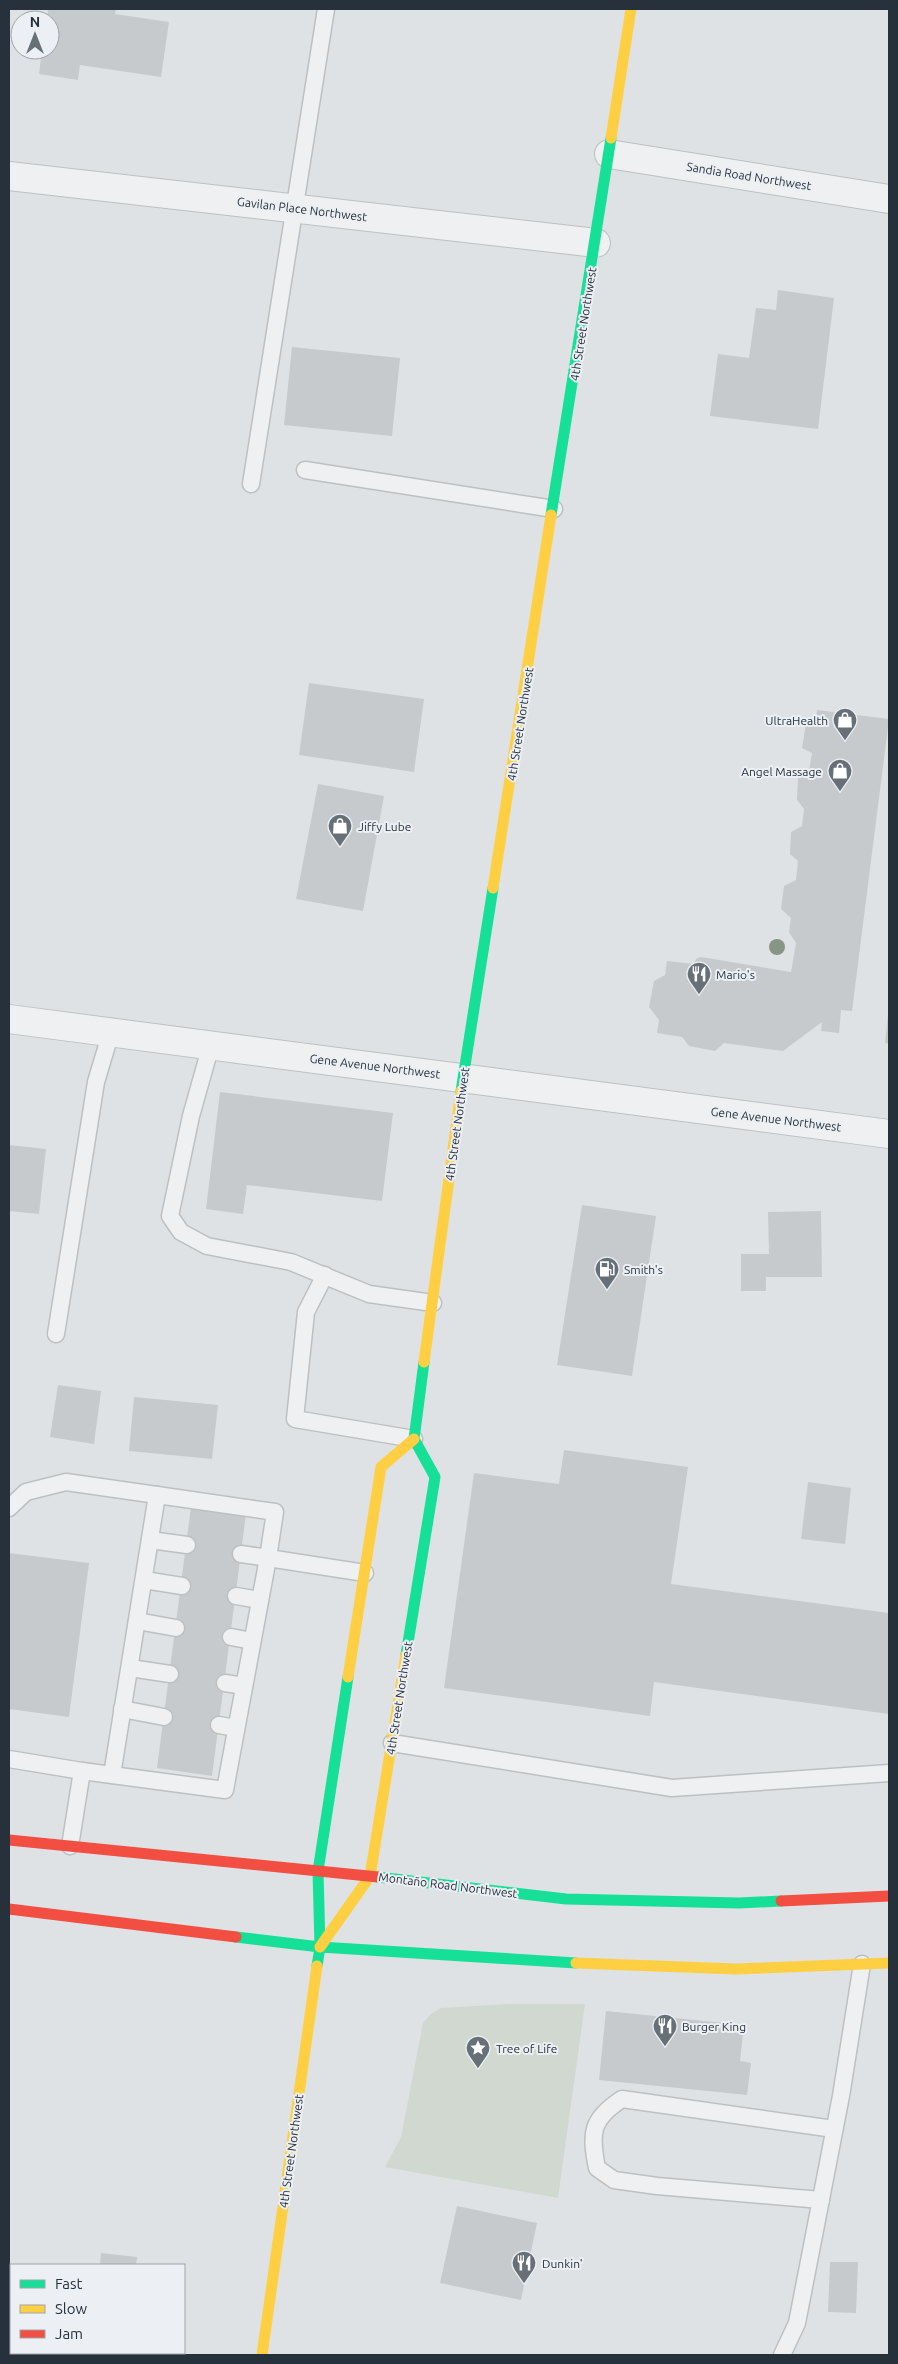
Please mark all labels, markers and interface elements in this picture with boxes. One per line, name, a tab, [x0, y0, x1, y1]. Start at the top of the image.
north arrow	[10, 10, 60, 60]
text: N	[30, 14, 40, 30]
street label: Sandia Road Northwest	[686, 160, 813, 192]
street label: Gavilan Place Northwest	[236, 195, 368, 223]
street label: 4th Street Northwest	[568, 266, 598, 382]
street label: 4th Street Northwest	[505, 666, 535, 782]
shop icon: UltraHealth	[832, 707, 858, 741]
place label: UltraHealth	[765, 714, 828, 727]
shop icon: Angel Massage	[827, 758, 853, 792]
place label: Angel Massage	[741, 765, 822, 778]
shop icon: Jiffy Lube	[327, 813, 353, 847]
place label: Jiffy Lube	[358, 820, 411, 833]
restaurant icon: Mario's	[686, 961, 712, 995]
place label: Mario's	[716, 968, 755, 981]
street label: Gene Avenue Northwest	[309, 1052, 441, 1080]
street label: 4th Street Northwest	[443, 1066, 471, 1182]
street label: Gene Avenue Northwest	[710, 1105, 842, 1133]
fuel station icon: Smith's	[594, 1256, 620, 1290]
place label: Smith's	[624, 1263, 663, 1276]
street label: 4th Street Northwest	[384, 1640, 414, 1756]
street label: Montaño Road Northwest	[378, 1870, 518, 1900]
restaurant icon: Burger King	[652, 2013, 678, 2047]
place label: Burger King	[682, 2020, 746, 2033]
place icon: Tree of Life	[465, 2035, 491, 2069]
place label: Tree of Life	[496, 2042, 557, 2055]
street label: 4th Street Northwest	[277, 2093, 305, 2209]
restaurant icon: Dunkin'	[511, 2250, 537, 2284]
place label: Dunkin'	[542, 2257, 583, 2270]
legend	[10, 2264, 185, 2354]
text: Fast	[55, 2275, 83, 2292]
text: Slow	[55, 2300, 88, 2317]
text: Jam	[55, 2325, 83, 2342]

